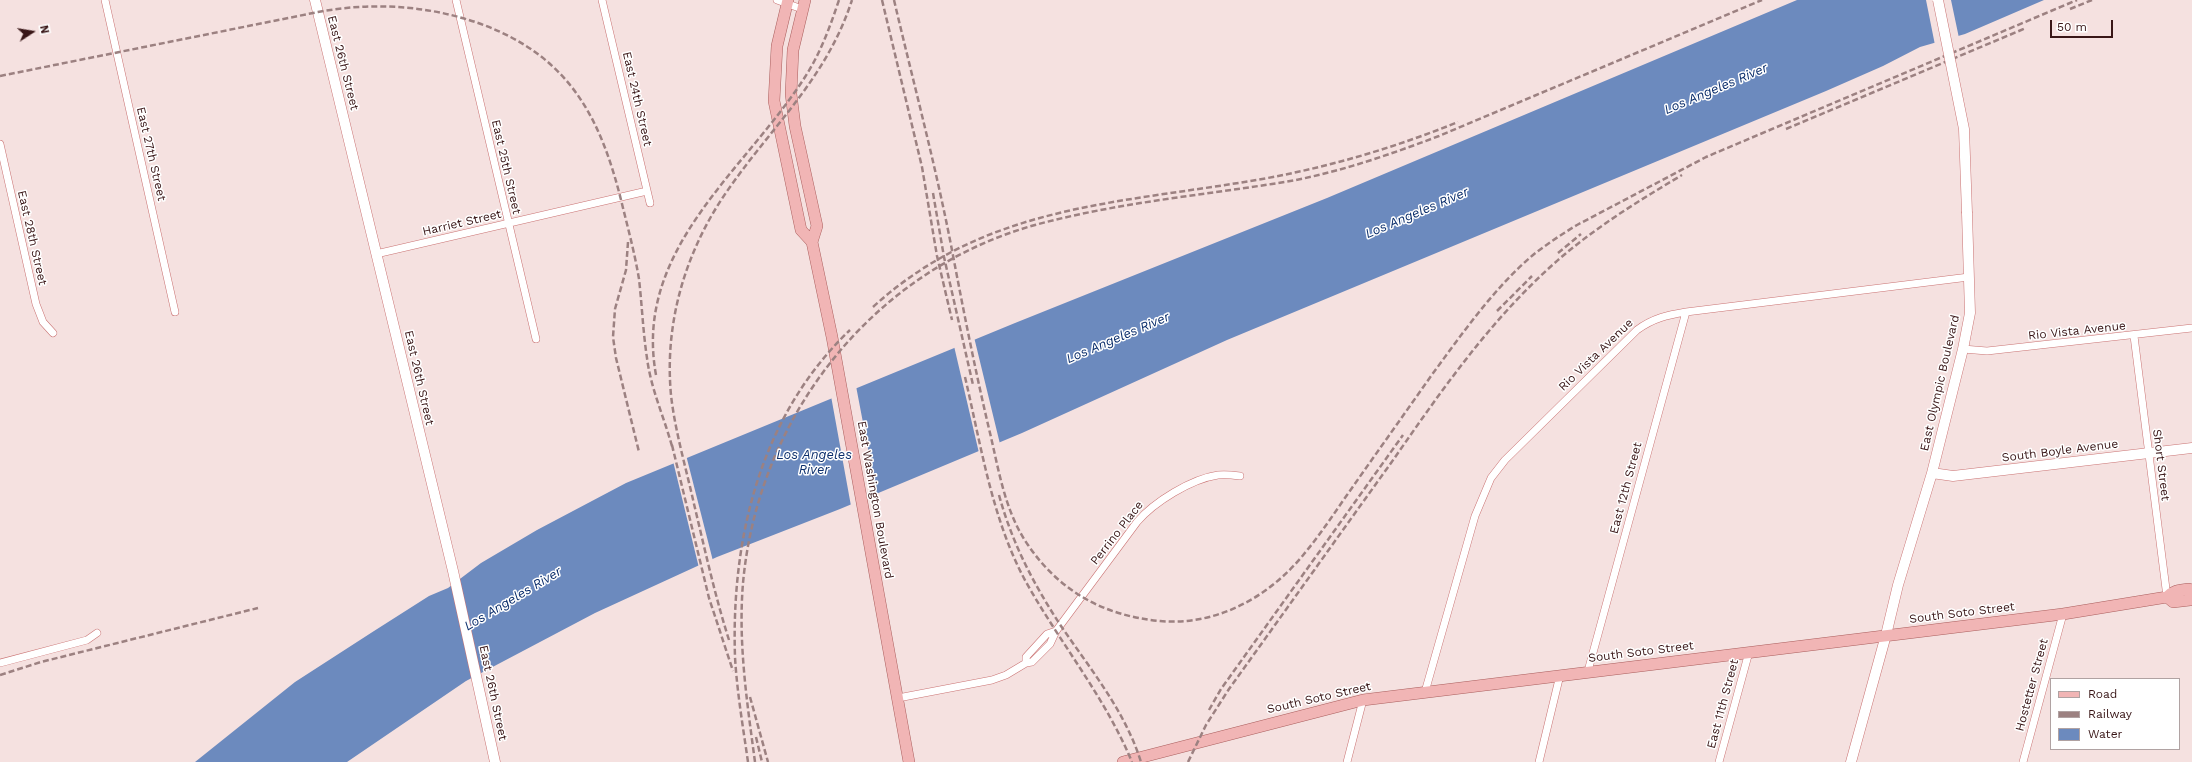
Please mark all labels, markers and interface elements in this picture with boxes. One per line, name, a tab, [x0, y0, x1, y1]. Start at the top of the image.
north arrow	[12, 12, 52, 52]
scale bar	[2052, 12, 2115, 38]
street label: East 26th Street	[324, 14, 362, 112]
text: 50 m	[2057, 20, 2087, 34]
text: N	[37, 24, 51, 35]
street label: East 24th Street	[619, 50, 655, 148]
water label: Los Angeles River	[1662, 60, 1770, 118]
street label: East 27th Street	[133, 106, 169, 202]
street label: East 25th Street	[488, 118, 524, 216]
water label: Los Angeles River	[1363, 184, 1471, 242]
street label: East 28th Street	[14, 189, 50, 287]
street label: Harriet Street	[421, 207, 503, 239]
water label: Los Angeles River	[1064, 309, 1172, 367]
street label: East Olympic Boulevard	[1917, 313, 1963, 453]
street label: Rio Vista Avenue	[1556, 316, 1636, 394]
street label: Rio Vista Avenue	[2027, 319, 2127, 343]
street label: East 26th Street	[401, 329, 437, 427]
street label: East Washington Boulevard	[854, 420, 896, 580]
street label: Short Street	[2149, 428, 2173, 502]
street label: South Boyle Avenue	[2001, 437, 2119, 465]
street label: East 12th Street	[1607, 441, 1645, 535]
water label: Los Angeles River	[776, 447, 852, 478]
street label: Perrino Place	[1088, 498, 1146, 568]
water label: Los Angeles River	[462, 564, 564, 634]
street label: South Soto Street	[1908, 599, 2016, 627]
street label: Hostetter Street	[2013, 637, 2051, 733]
street label: South Soto Street	[1587, 638, 1695, 666]
street label: East 26th Street	[476, 644, 510, 742]
street label: East 11th Street	[1704, 658, 1742, 750]
legend	[2050, 678, 2180, 750]
street label: South Soto Street	[1266, 679, 1372, 717]
text: Road	[2088, 687, 2117, 701]
text: Railway	[2088, 707, 2132, 721]
text: Water	[2088, 727, 2122, 741]

